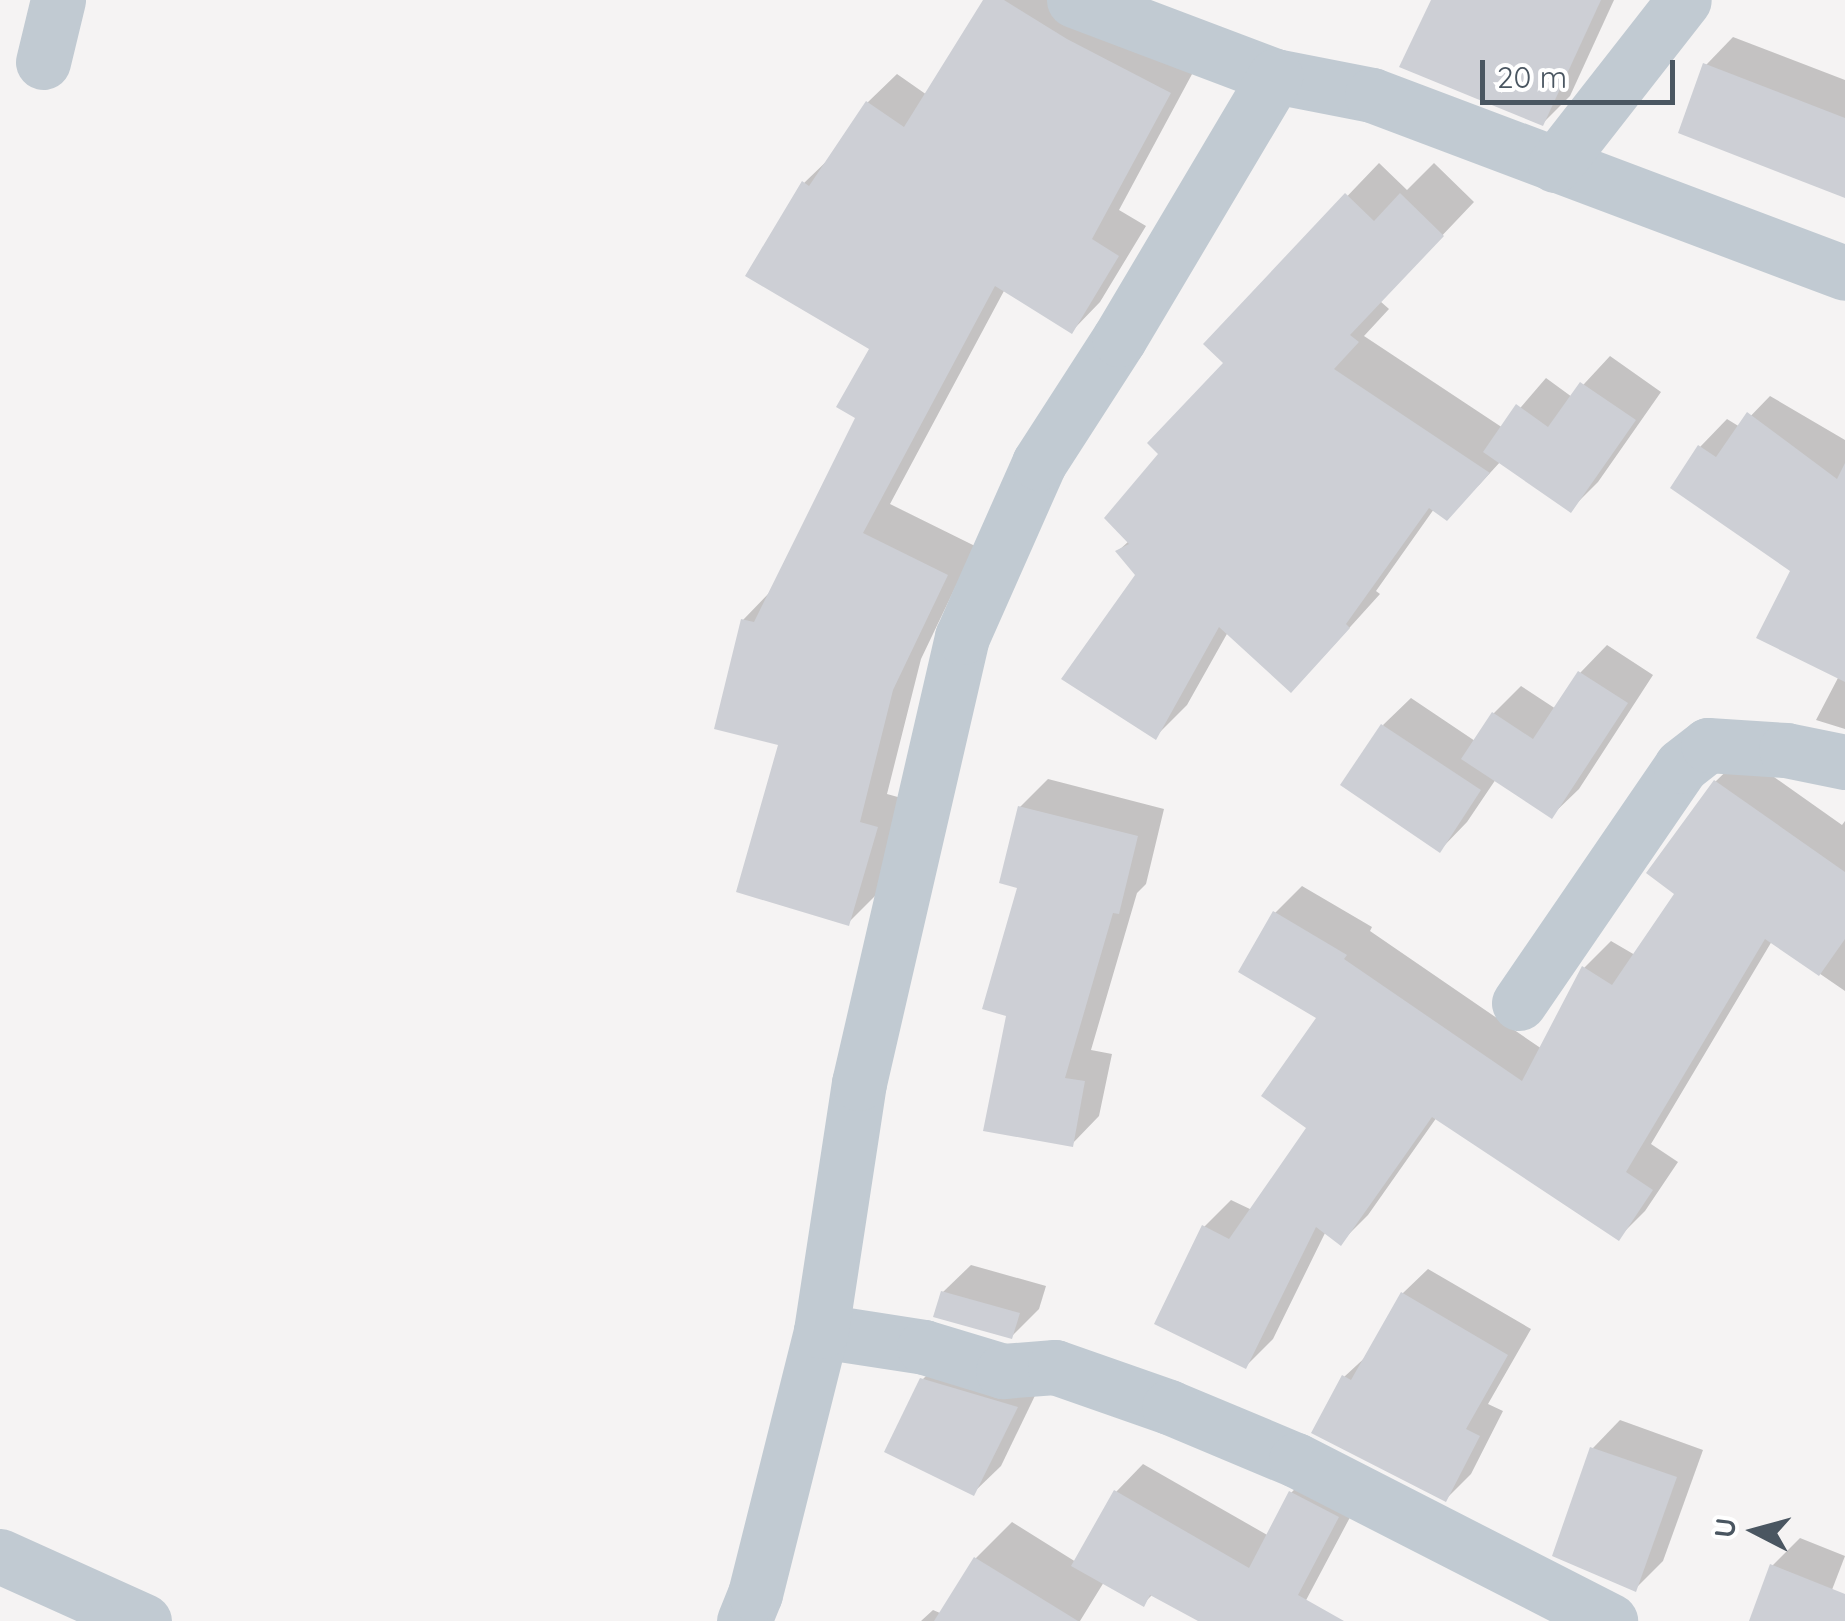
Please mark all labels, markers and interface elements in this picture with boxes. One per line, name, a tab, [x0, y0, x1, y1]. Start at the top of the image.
scale bar	[1485, 40, 1680, 102]
text: 20 m	[1497, 58, 1567, 96]
north arrow	[1705, 1481, 1805, 1581]
text: U	[1706, 1516, 1743, 1539]

